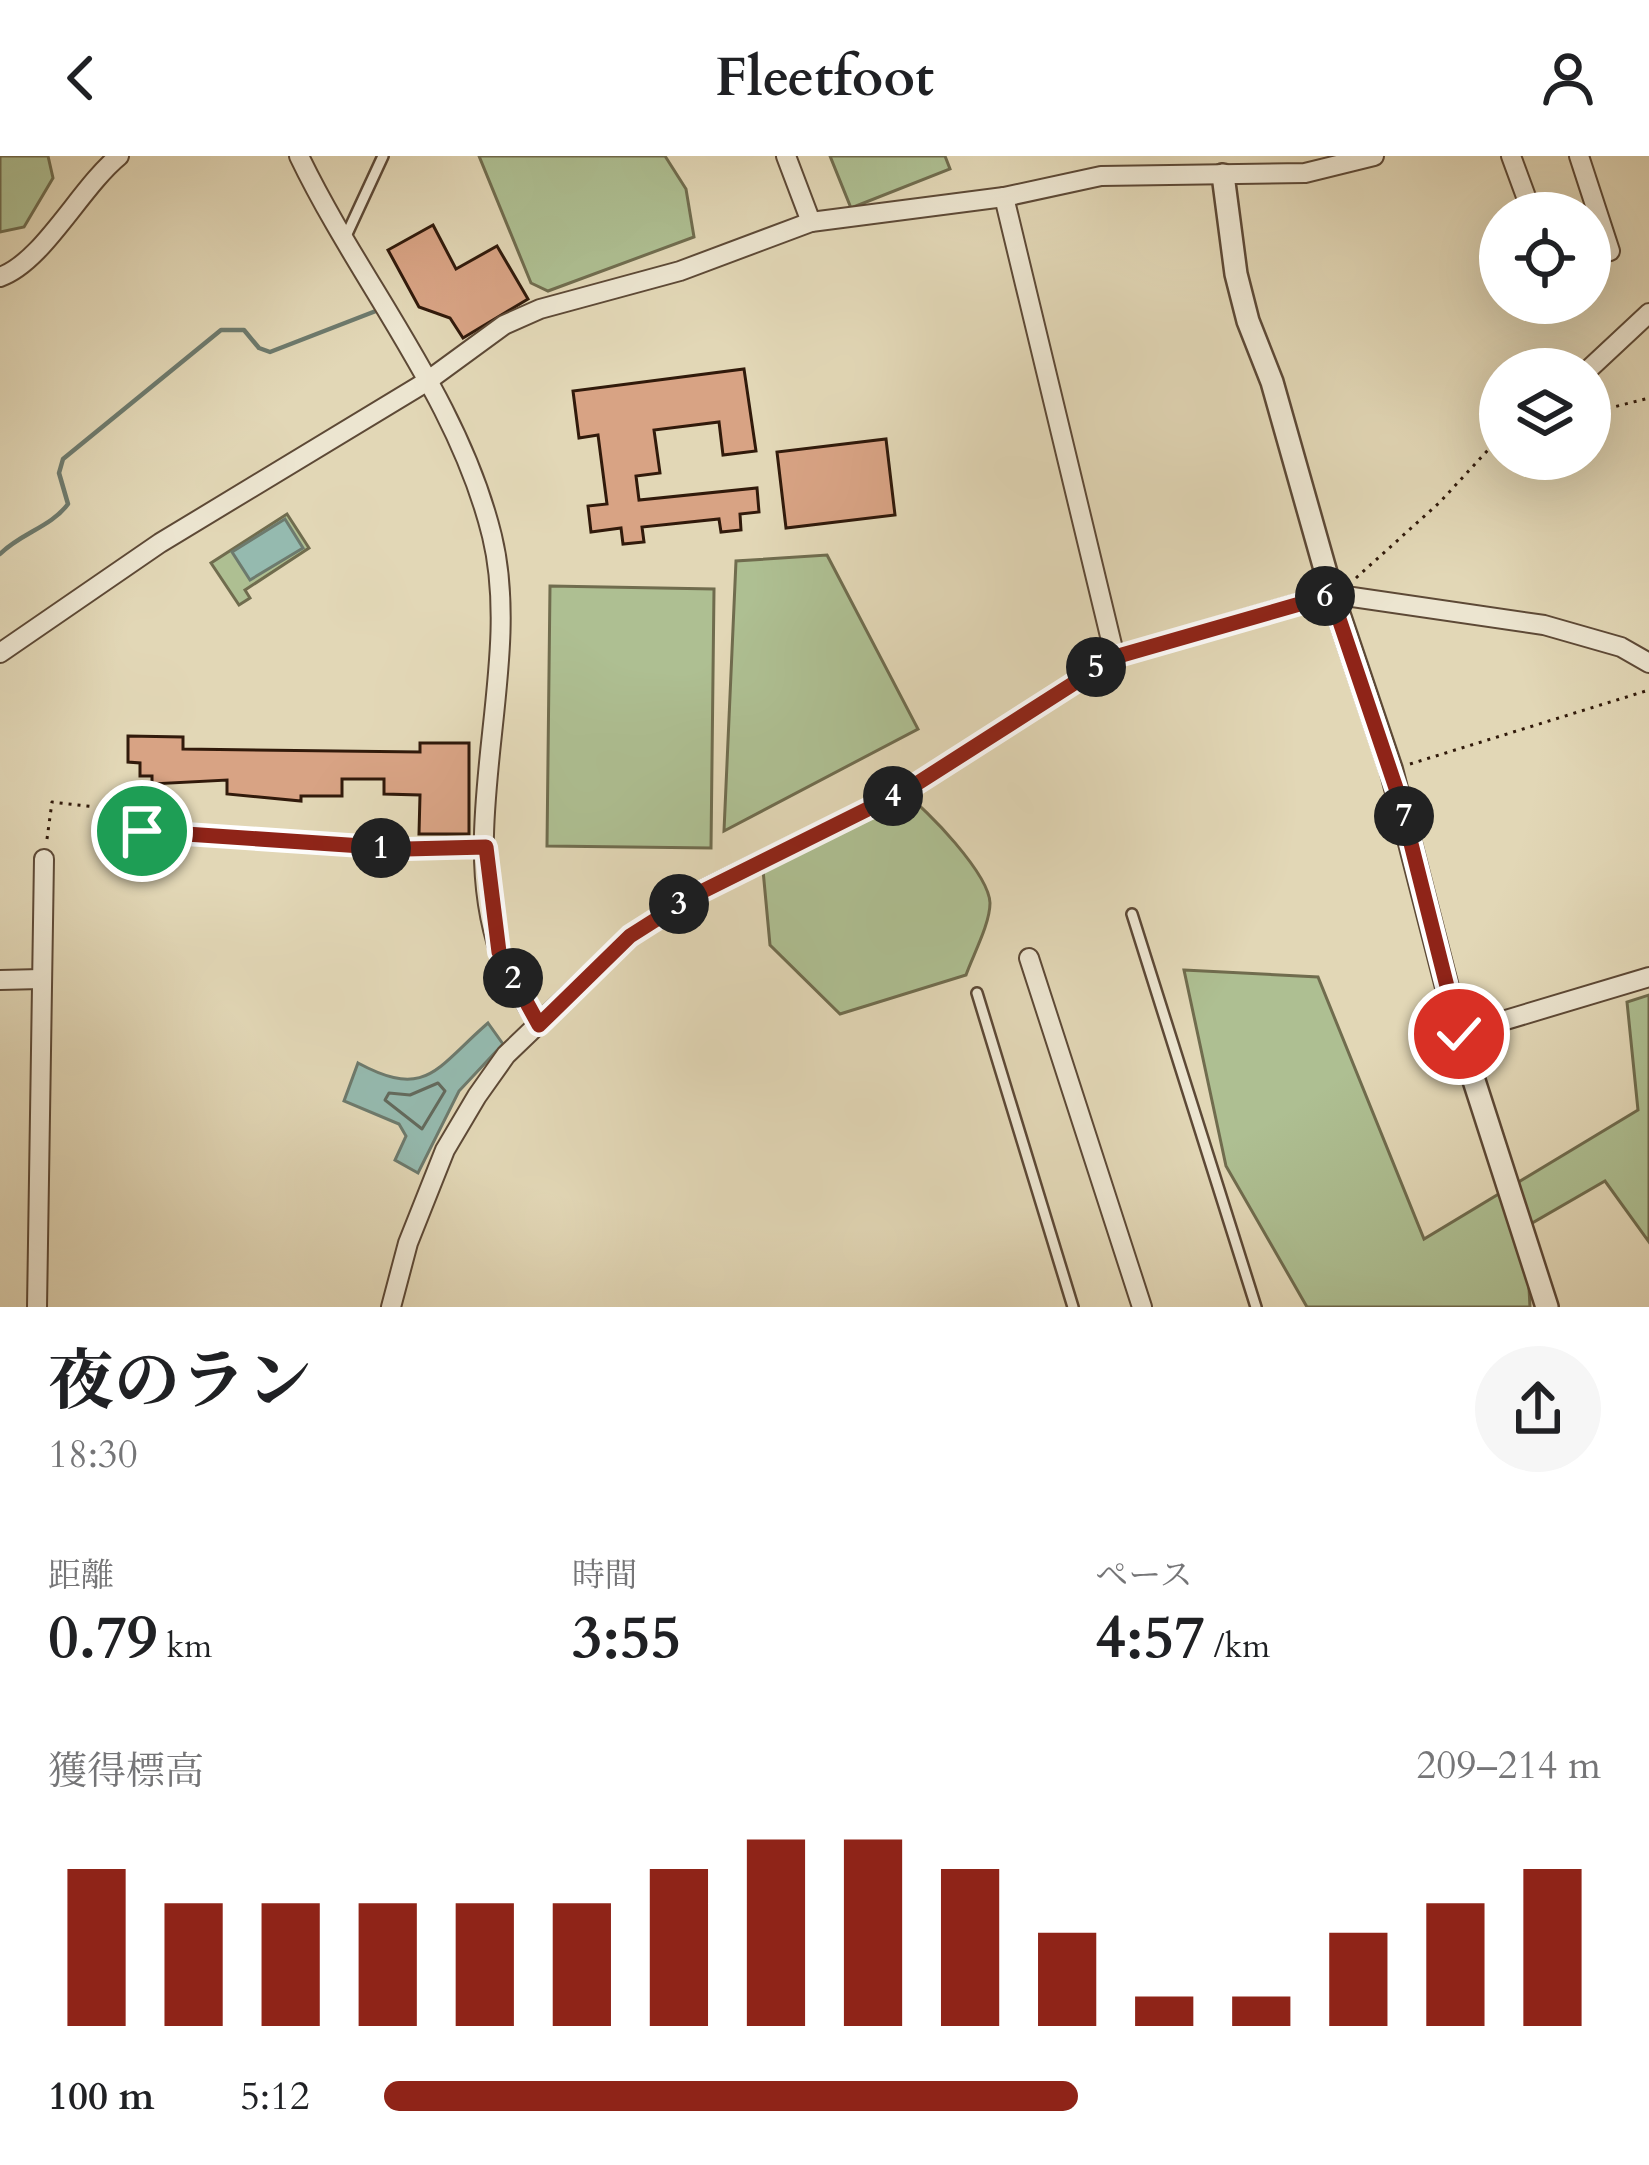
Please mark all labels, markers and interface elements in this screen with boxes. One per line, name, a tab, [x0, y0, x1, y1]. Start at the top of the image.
text: Fleetfoot	[715, 42, 934, 115]
icon: back	[48, 45, 114, 111]
icon: person	[1535, 45, 1601, 111]
map controls	[1479, 192, 1611, 480]
button: locate	[1479, 192, 1611, 324]
button: layers	[1479, 348, 1611, 480]
pin: 6	[1295, 566, 1355, 626]
text: 6	[1317, 573, 1333, 618]
pin: 5	[1066, 637, 1126, 697]
text: 5	[1088, 644, 1104, 689]
pin: 4	[863, 766, 923, 826]
text: 4	[885, 773, 901, 818]
pin	[91, 780, 193, 882]
pin: 7	[1374, 786, 1434, 846]
text: 7	[1396, 793, 1412, 838]
icon: arrive	[109, 798, 175, 864]
pin: 1	[351, 818, 411, 878]
text: 1	[373, 825, 389, 870]
pin: 3	[649, 874, 709, 934]
text: 3	[671, 881, 687, 926]
pin: 2	[483, 948, 543, 1008]
text: 2	[505, 955, 521, 1000]
pin	[1408, 983, 1510, 1085]
icon: check	[1426, 1001, 1492, 1067]
text: 夜のラン	[48, 1338, 312, 1427]
button: share	[1475, 1346, 1601, 1472]
text: 18:30	[48, 1428, 138, 1481]
text: 距離	[48, 1553, 114, 1598]
text: 時間	[572, 1553, 638, 1598]
text: ペース	[1095, 1553, 1193, 1598]
text: 0.79	[48, 1598, 158, 1679]
text: 3:55	[572, 1598, 681, 1679]
text: 4:57	[1095, 1598, 1205, 1679]
text: km	[158, 1624, 212, 1669]
text: /km	[1205, 1624, 1270, 1669]
text: 209–214 m	[1416, 1739, 1601, 1792]
text: 獲得標高	[48, 1745, 204, 1798]
text: 100 m	[48, 2070, 154, 2123]
text: 5:12	[240, 2070, 310, 2123]

